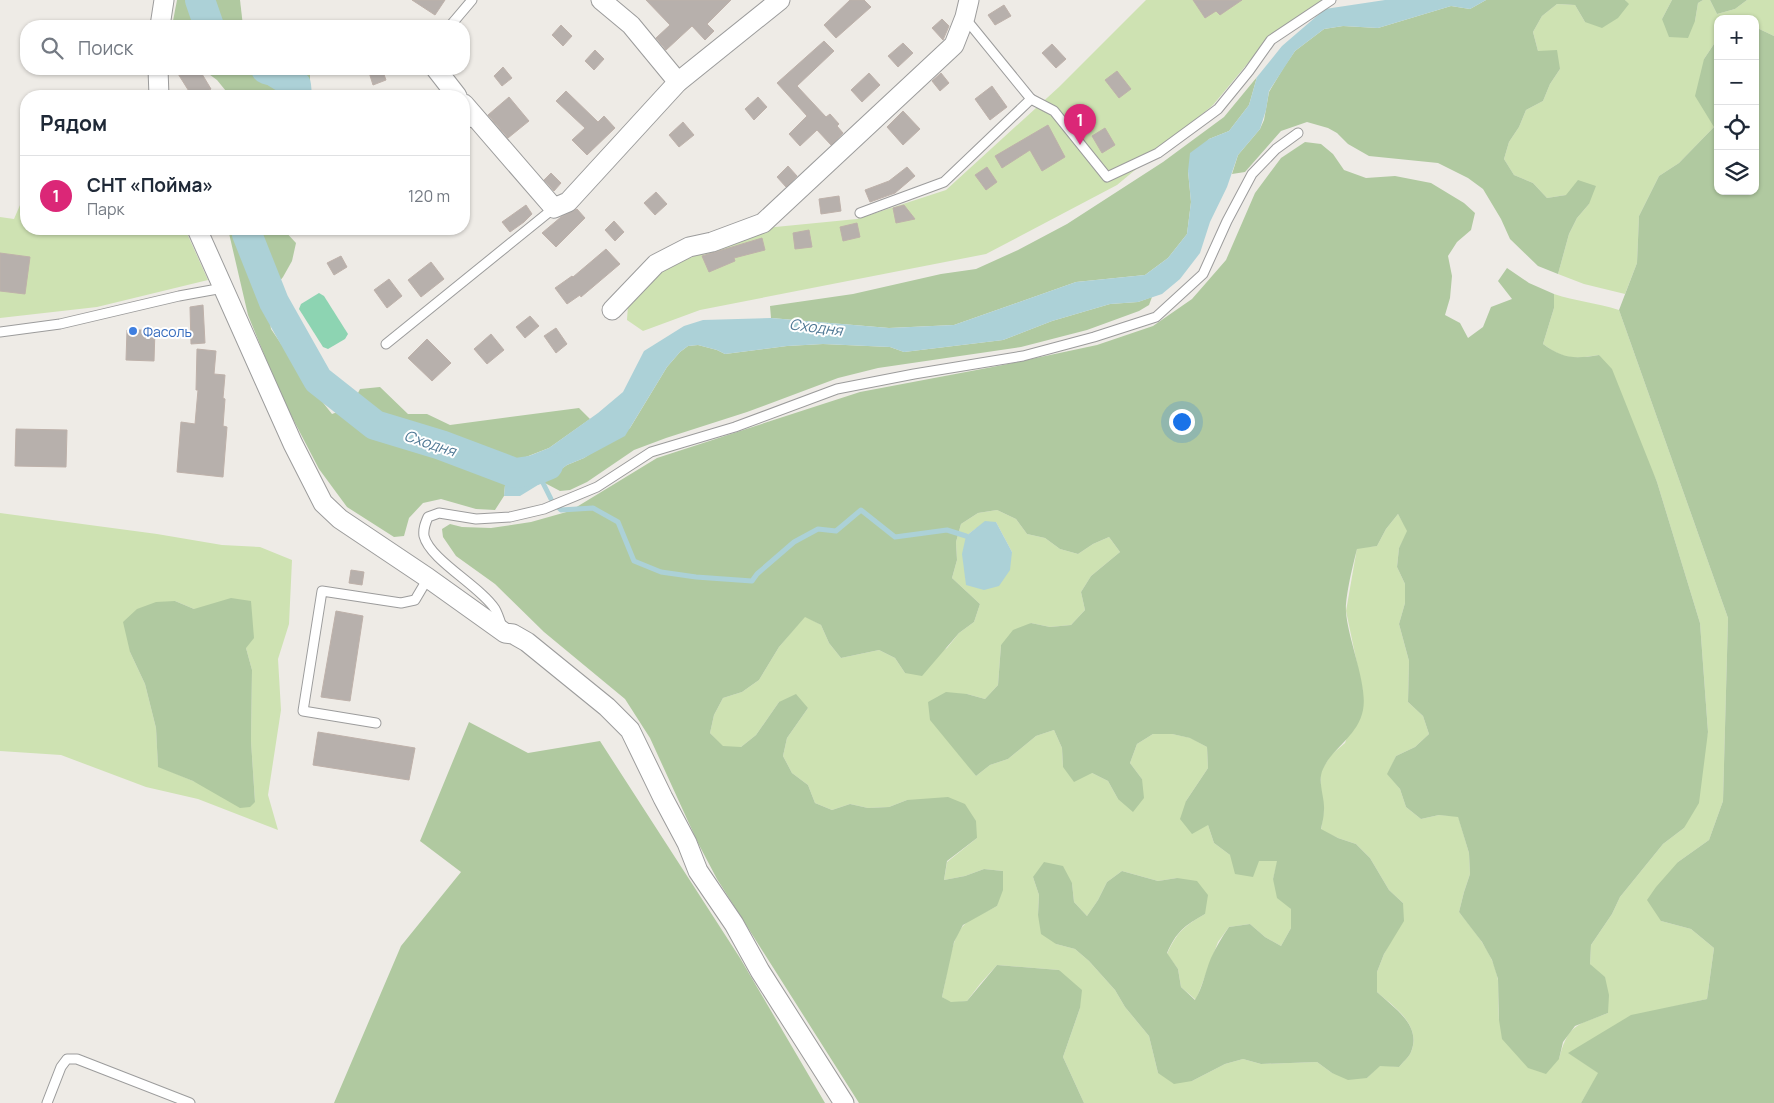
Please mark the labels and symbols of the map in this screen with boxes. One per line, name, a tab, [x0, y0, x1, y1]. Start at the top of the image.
pin: 1	[1064, 104, 1096, 145]
water label: Сходня	[788, 313, 845, 341]
place label: Фасоль	[143, 322, 192, 341]
marker: Фасоль	[127, 325, 139, 337]
your location	[1169, 409, 1195, 435]
water label: Сходня	[401, 425, 460, 462]

